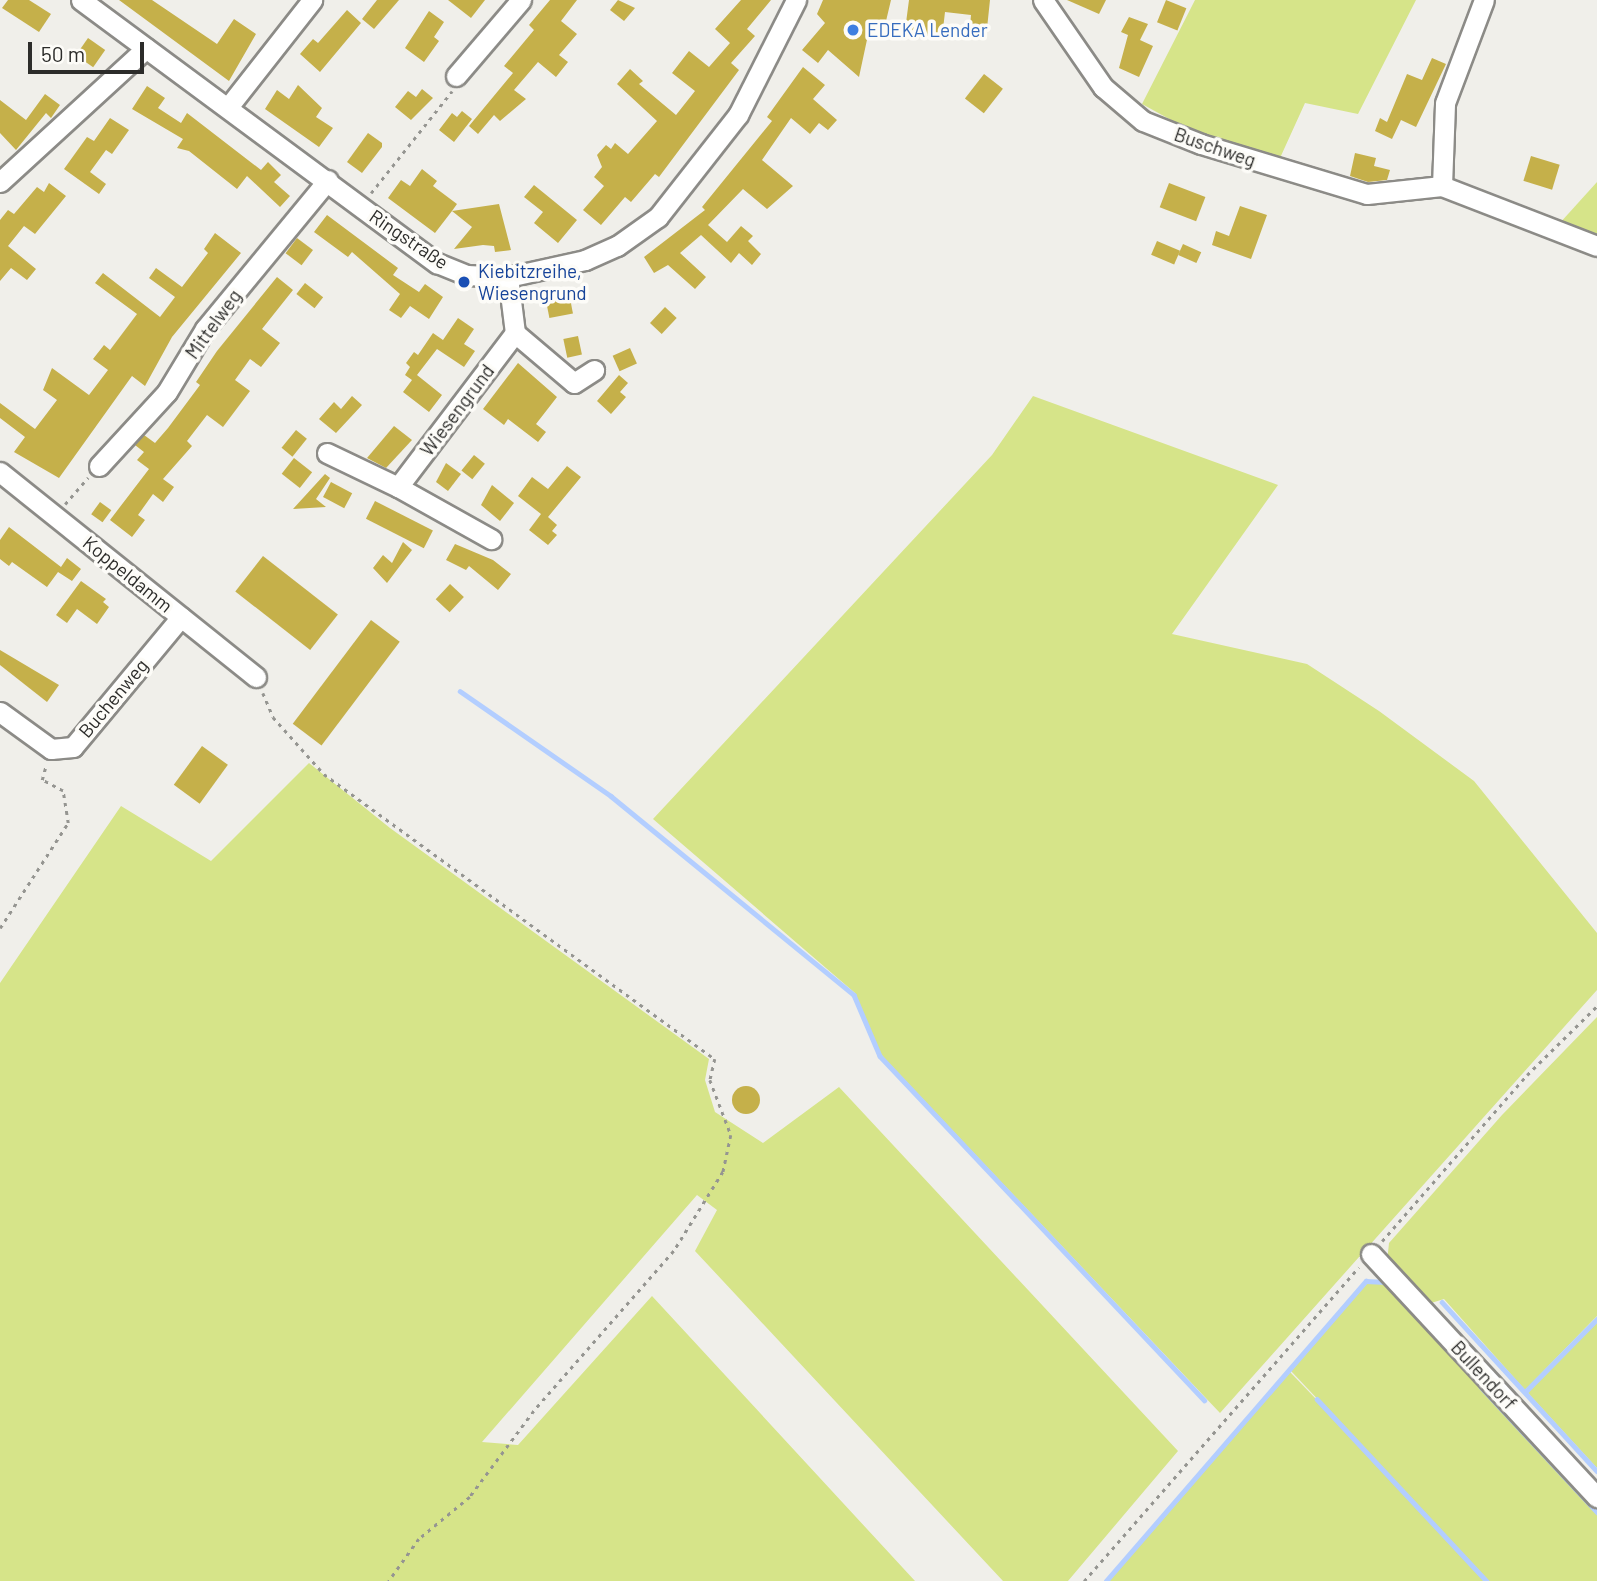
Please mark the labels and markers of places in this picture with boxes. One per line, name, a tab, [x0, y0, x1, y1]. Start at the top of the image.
place label: EDEKA Lender	[867, 19, 988, 41]
marker: EDEKA Lender	[845, 22, 861, 38]
place label: Kiebitzreihe, Wiesengrund	[478, 260, 587, 304]
marker: Kiebitzreihe, Wiesengrund	[456, 274, 472, 290]

